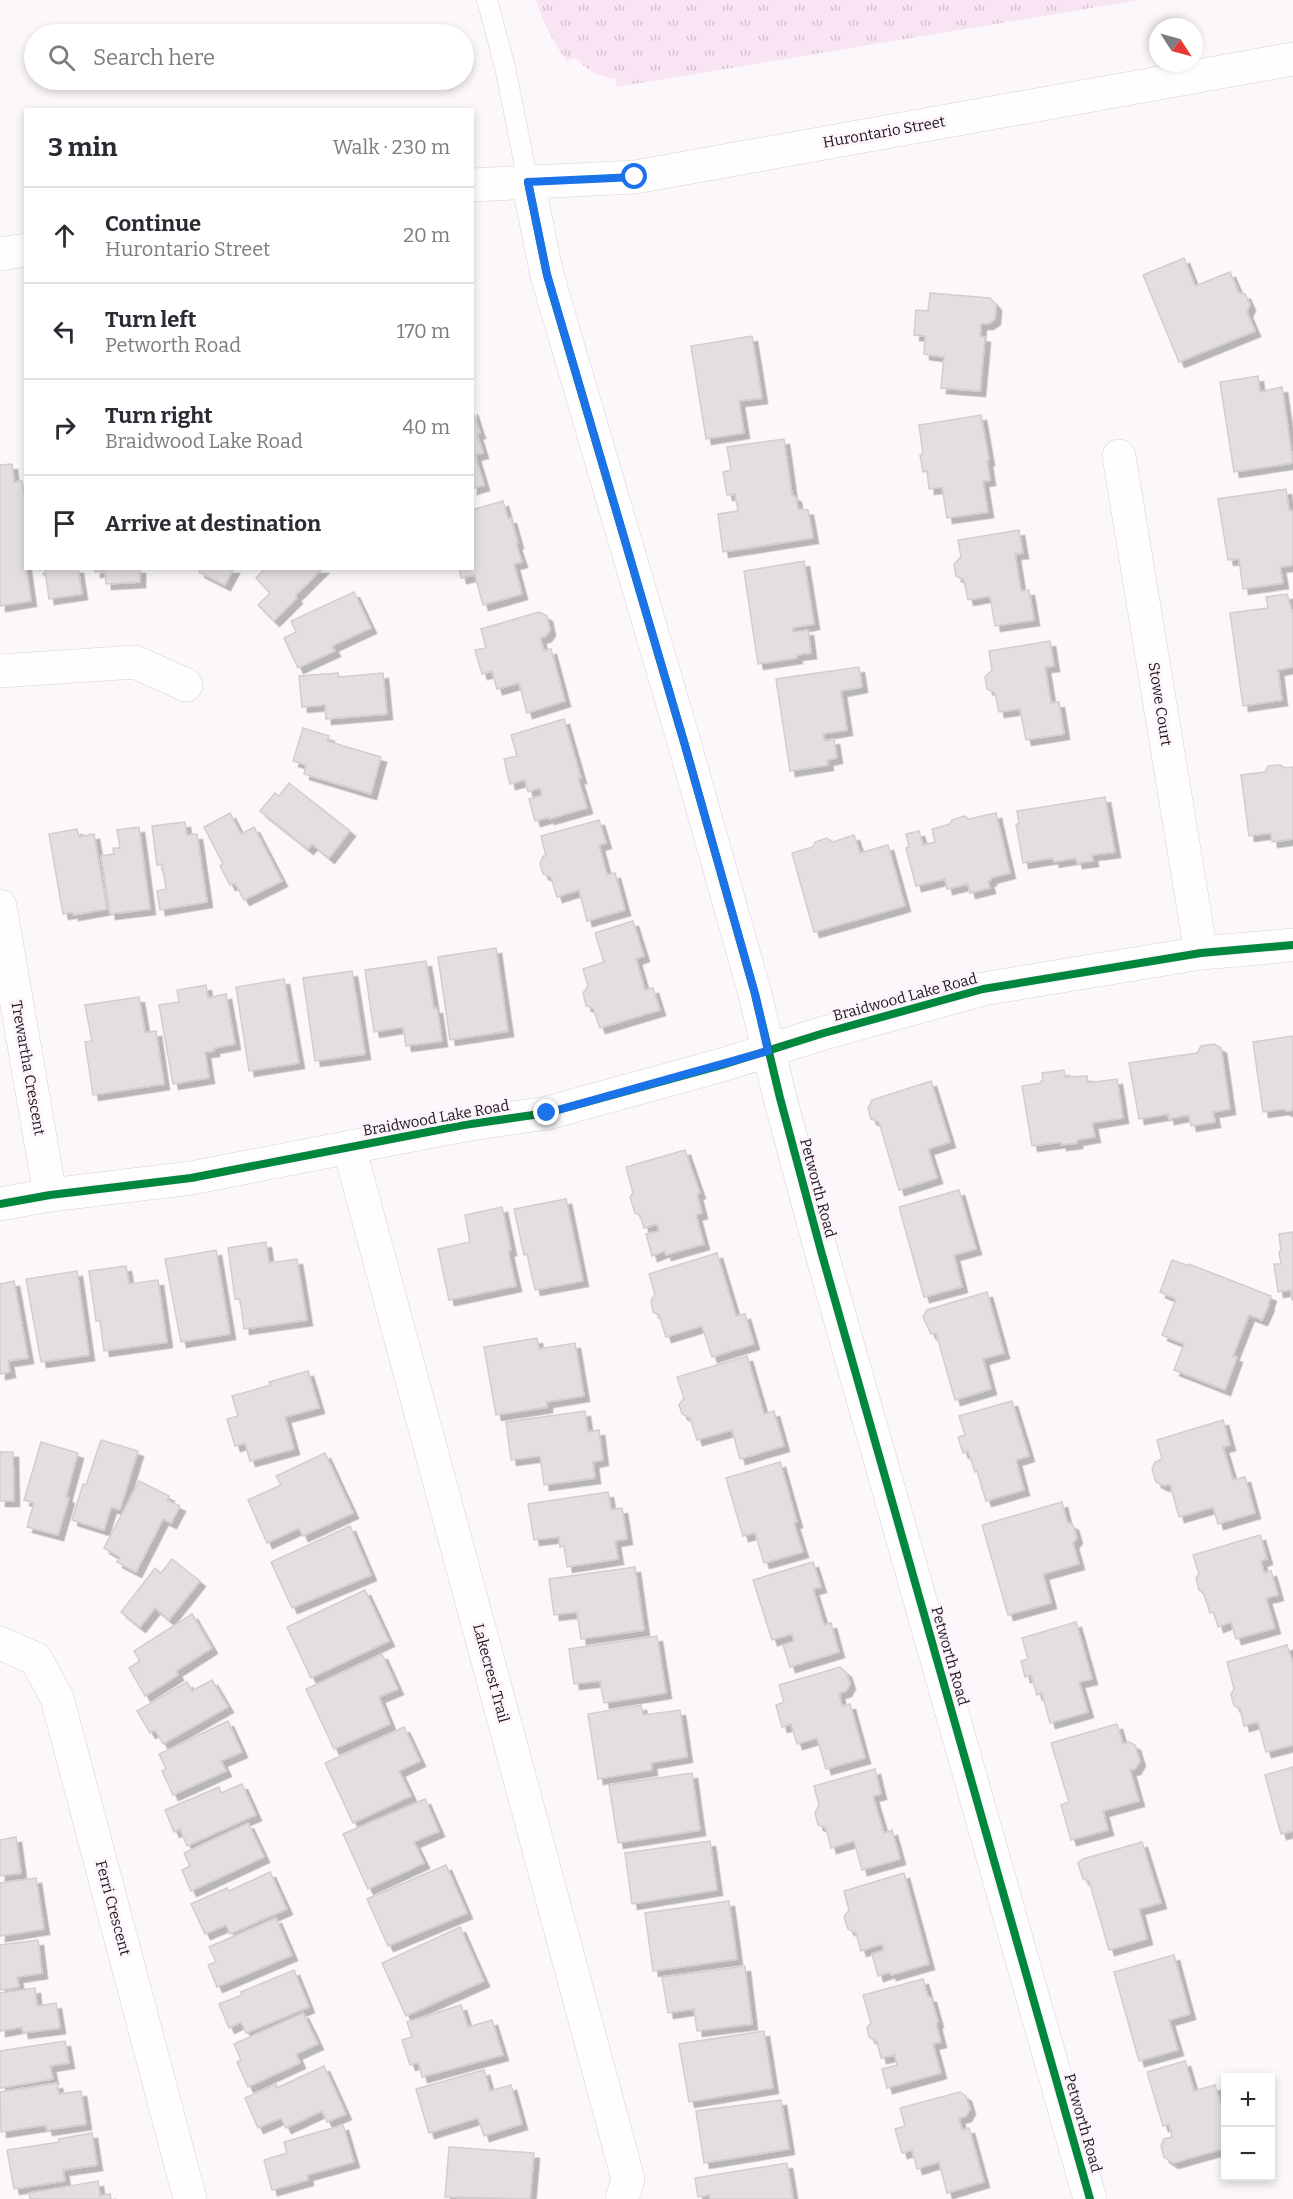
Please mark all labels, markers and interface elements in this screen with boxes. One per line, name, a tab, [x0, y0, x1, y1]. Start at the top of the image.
north arrow	[1149, 18, 1203, 72]
search box	[24, 24, 474, 90]
icon: search	[45, 41, 78, 74]
text: Search here	[93, 44, 215, 71]
street label: Hurontario Street	[821, 112, 947, 152]
text: 3 min	[48, 132, 117, 163]
text: Walk · 230 m	[333, 135, 450, 159]
route start	[621, 163, 647, 189]
text: Continue	[105, 210, 201, 237]
icon: ahead	[48, 219, 81, 252]
text: 20 m	[403, 223, 450, 247]
text: Hurontario Street	[105, 237, 270, 261]
text: Turn left	[105, 306, 197, 333]
icon: left	[48, 315, 81, 348]
text: 170 m	[397, 319, 450, 343]
text: Petworth Road	[105, 333, 241, 357]
text: Turn right	[105, 402, 213, 429]
icon: right	[48, 411, 81, 444]
text: 40 m	[402, 415, 450, 439]
text: Braidwood Lake Road	[105, 429, 303, 453]
icon: arrive	[48, 507, 81, 540]
text: Arrive at destination	[105, 510, 321, 537]
street label: Stowe Court	[1144, 661, 1176, 748]
street label: Braidwood Lake Road	[831, 969, 979, 1025]
street label: Trewartha Crescent	[7, 999, 49, 1137]
street label: Braidwood Lake Road	[361, 1096, 511, 1140]
route end	[533, 1099, 559, 1125]
street label: Petworth Road	[796, 1136, 840, 1240]
street label: Petworth Road	[927, 1604, 973, 1708]
street label: Lakecrest Trail	[469, 1622, 513, 1724]
street label: Ferri Crescent	[92, 1858, 134, 1958]
street label: Petworth Road	[1060, 2071, 1106, 2175]
map controls	[1221, 2073, 1275, 2181]
button: +	[1221, 2073, 1275, 2127]
button: −	[1221, 2127, 1275, 2181]

